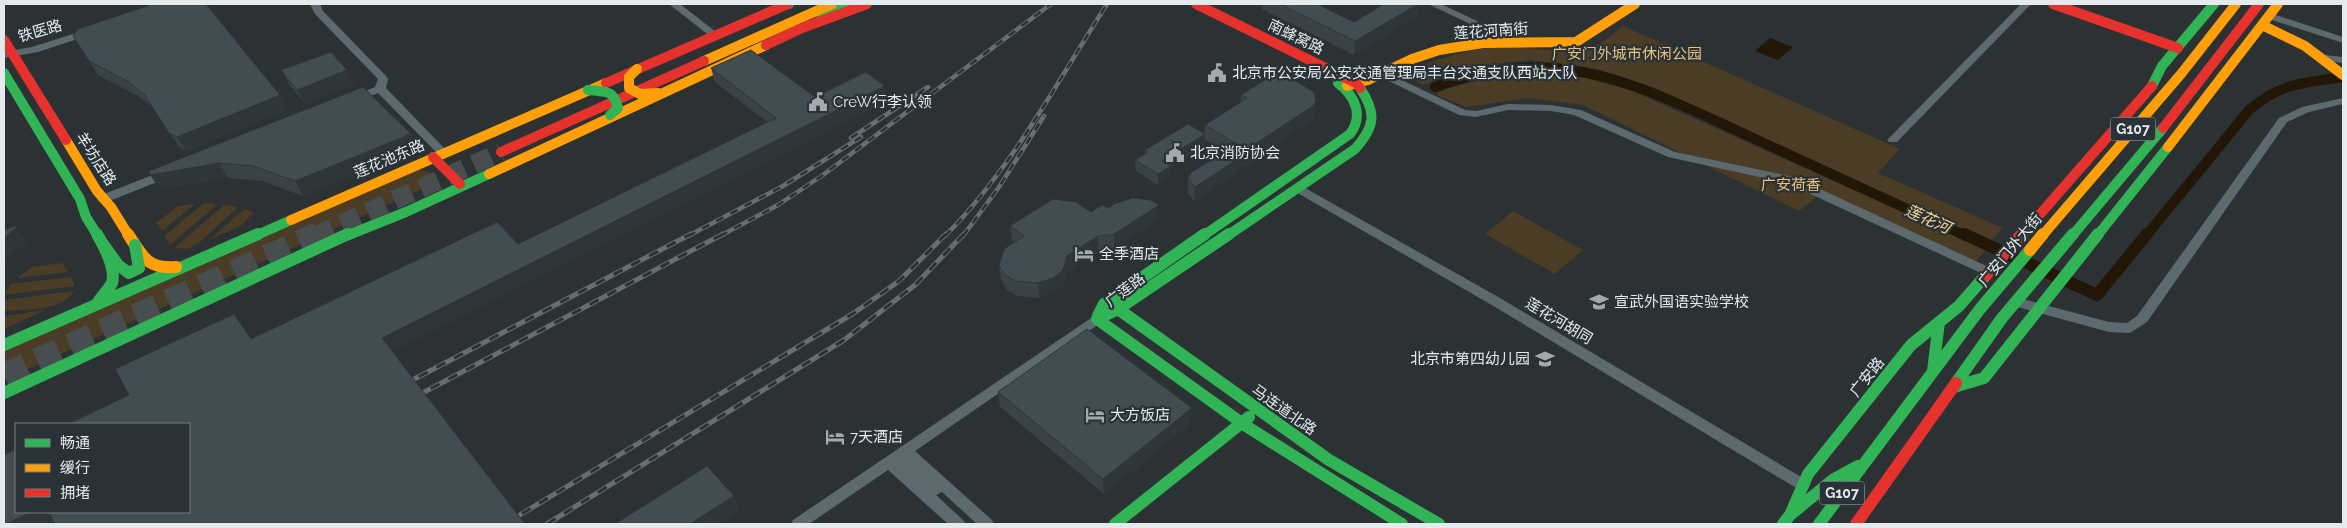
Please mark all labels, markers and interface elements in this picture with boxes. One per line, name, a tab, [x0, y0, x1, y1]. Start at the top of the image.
street label: 铁医路	[16, 16, 64, 46]
street label: 南蜂窝路	[1265, 16, 1327, 58]
street label: 莲花河南街	[1453, 19, 1529, 43]
park label: 广安门外城市休闲公园	[1552, 45, 1702, 63]
public building icon: 北京市公安局公安交通管理局丰台交通支队西站大队	[1206, 62, 1228, 84]
place label: 北京市公安局公安交通管理局丰台交通支队西站大队	[1232, 64, 1577, 82]
public building icon: CreW行李认领	[807, 91, 829, 113]
place label: CreW行李认领	[833, 93, 932, 111]
road number: G107	[2110, 118, 2156, 140]
street label: 羊坊店路	[72, 129, 120, 189]
street label: 莲花池东路	[351, 136, 427, 182]
public building icon: 北京消防协会	[1164, 142, 1186, 164]
place label: 北京消防协会	[1190, 144, 1280, 162]
park label: 广安荷香	[1761, 176, 1821, 194]
water label: 莲花河	[1902, 201, 1957, 239]
street label: 广安门外大街	[1974, 210, 2046, 290]
hotel icon: 全季酒店	[1073, 243, 1095, 265]
place label: 全季酒店	[1099, 245, 1159, 263]
street label: 广莲路	[1102, 269, 1148, 311]
school or university icon: 宣武外国语实验学校	[1588, 291, 1610, 313]
place label: 宣武外国语实验学校	[1614, 293, 1749, 311]
street label: 莲花河胡同	[1522, 294, 1596, 348]
school or university icon: 北京市第四幼儿园	[1534, 348, 1556, 370]
place label: 北京市第四幼儿园	[1410, 350, 1530, 368]
street label: 广安路	[1846, 354, 1888, 400]
street label: 马连道北路	[1248, 381, 1320, 439]
hotel icon: 大方饭店	[1084, 404, 1106, 426]
place label: 大方饭店	[1110, 406, 1170, 424]
legend	[15, 423, 190, 513]
hotel icon: 7天酒店	[824, 426, 846, 448]
place label: 7天酒店	[850, 428, 903, 446]
text: 畅通	[60, 434, 90, 452]
text: 缓行	[60, 459, 90, 477]
road number: G107	[1820, 482, 1864, 504]
text: 拥堵	[60, 484, 90, 502]

